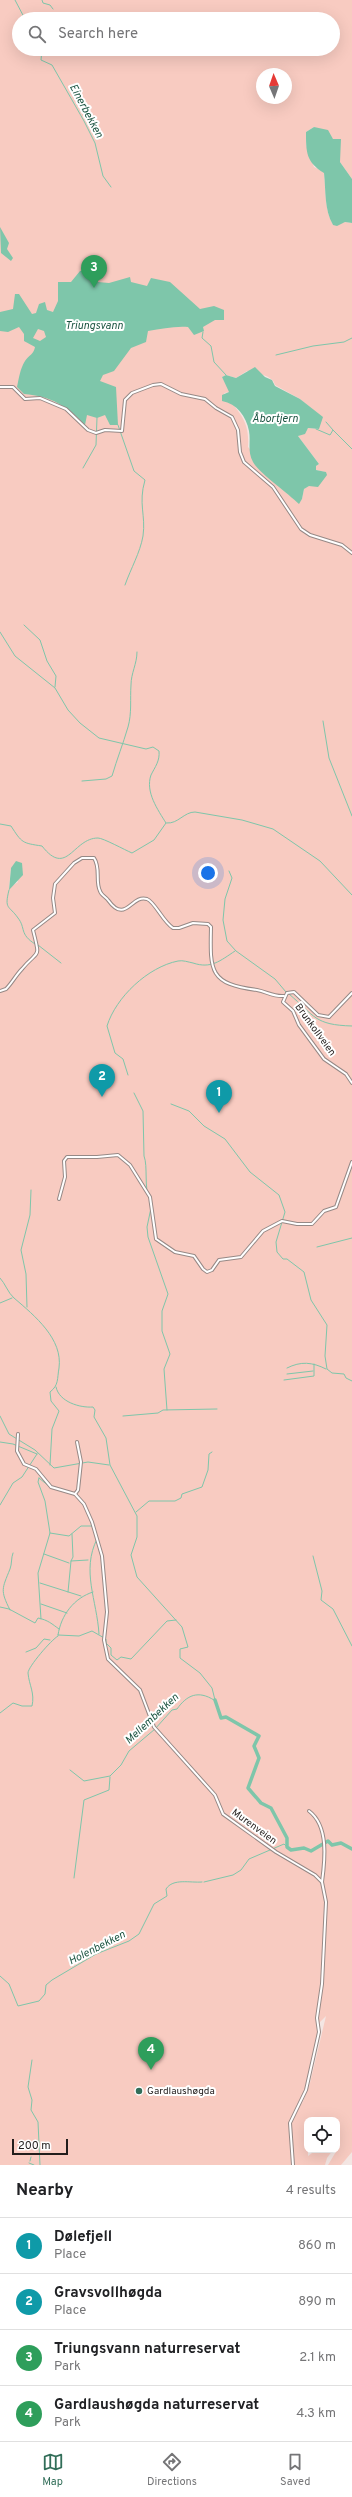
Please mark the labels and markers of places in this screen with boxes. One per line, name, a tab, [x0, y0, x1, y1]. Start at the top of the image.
pin: 3	[81, 255, 107, 288]
pin: 2	[89, 1064, 115, 1097]
pin: 1	[206, 1080, 232, 1113]
pin: 4	[138, 2037, 164, 2070]
place label: Gardlaushøgda	[147, 2085, 215, 2098]
marker: Gardlaushøgda	[134, 2086, 144, 2096]

